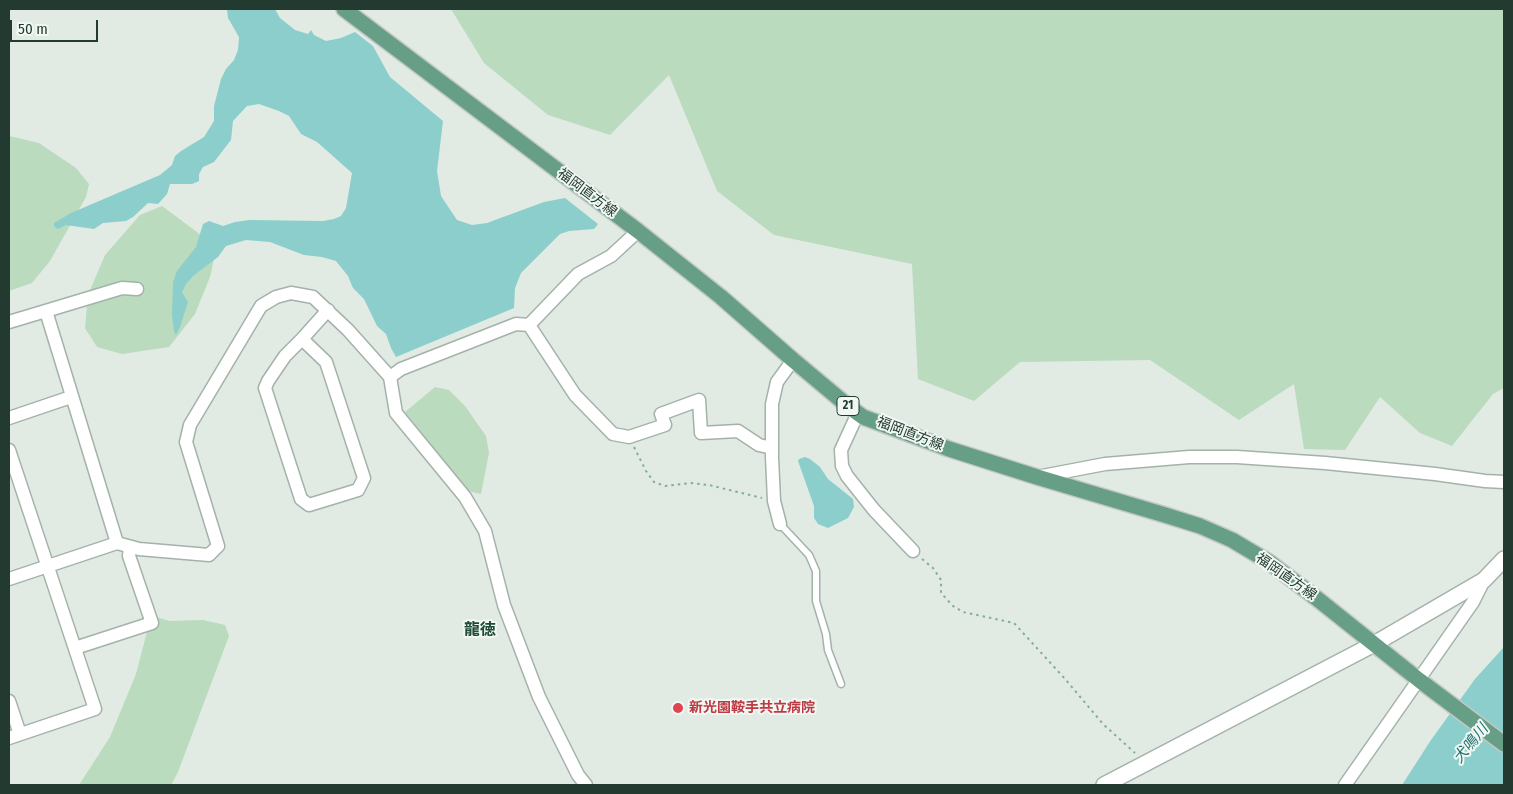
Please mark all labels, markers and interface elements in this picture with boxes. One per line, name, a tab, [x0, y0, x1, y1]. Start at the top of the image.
scale bar	[12, 10, 100, 42]
text: 50 m	[18, 20, 48, 38]
street label: 福岡直方線	[554, 165, 620, 221]
road number: 21	[837, 396, 859, 416]
street label: 福岡直方線	[874, 414, 946, 454]
street label: 福岡直方線	[1253, 550, 1319, 604]
district label: 龍徳	[464, 621, 496, 641]
place label: 新光園鞍手共立病院	[689, 700, 815, 716]
marker: 新光園鞍手共立病院	[671, 701, 685, 715]
water label: 犬鳴川	[1450, 721, 1492, 767]

